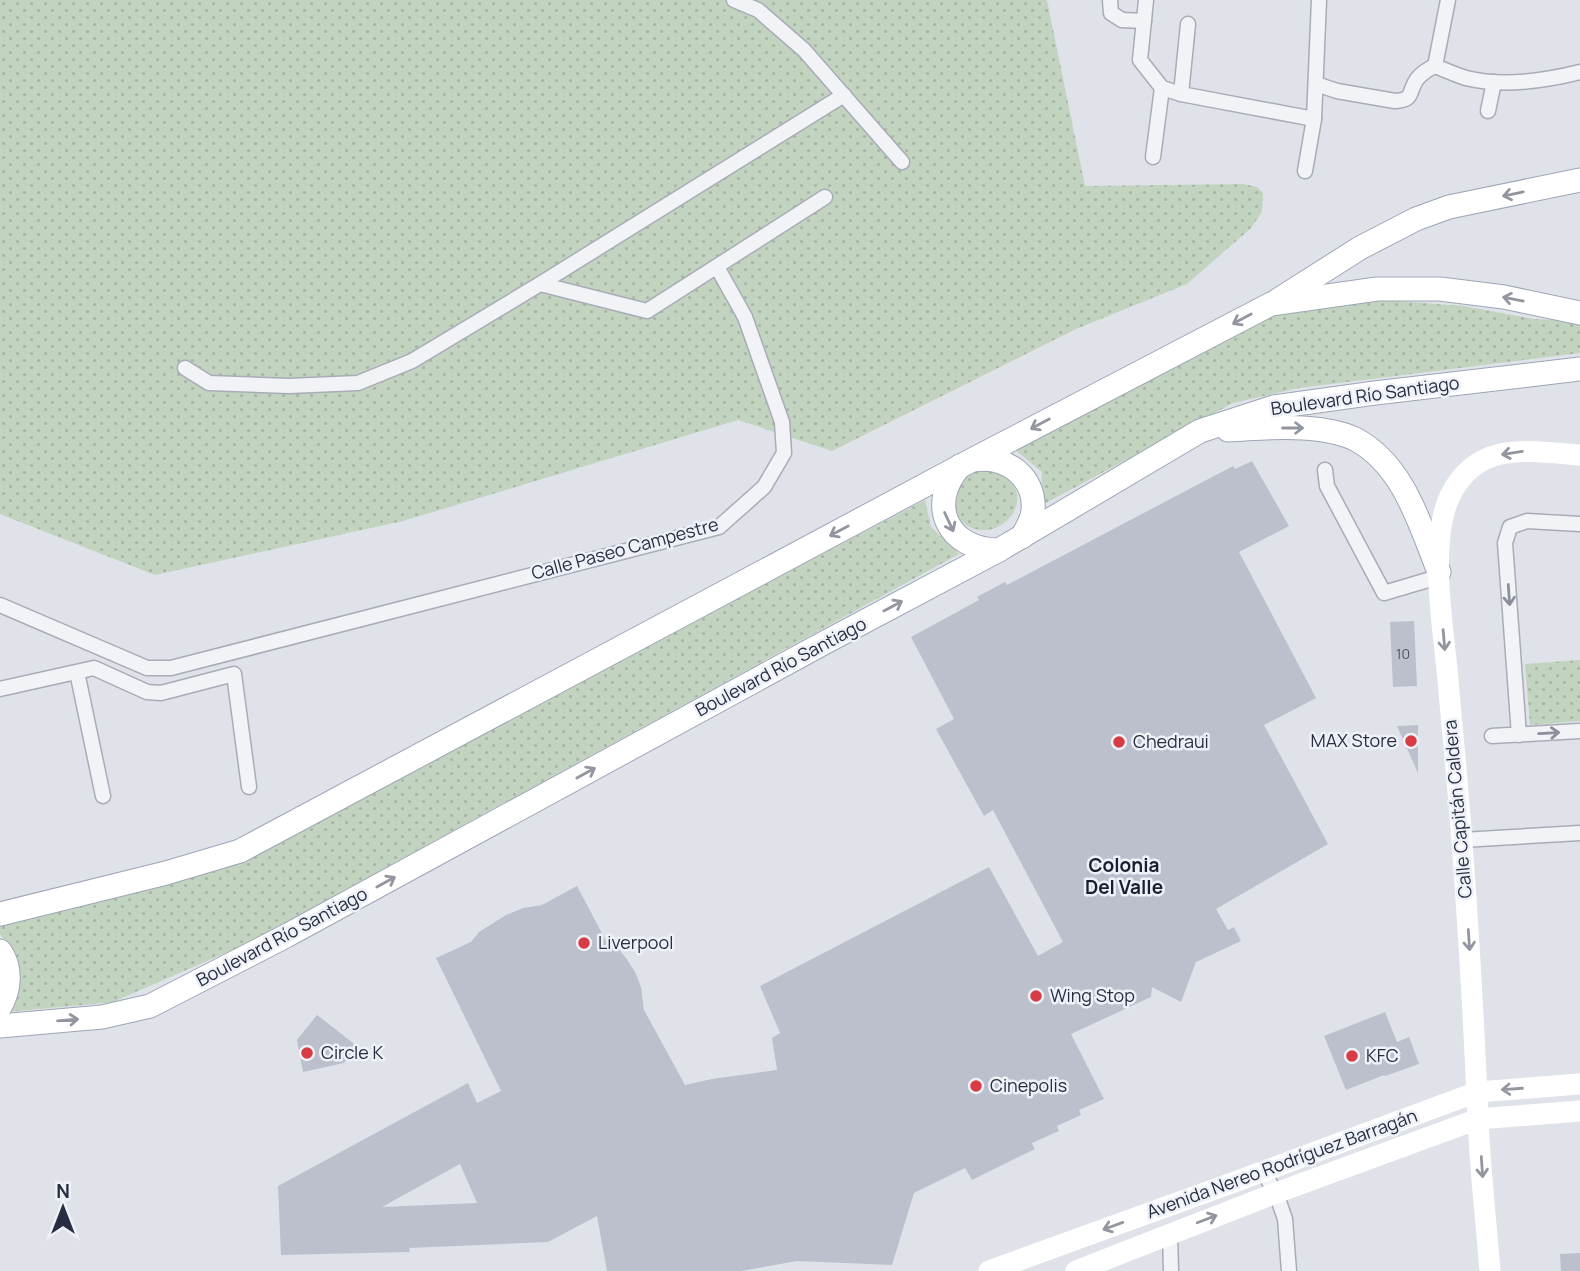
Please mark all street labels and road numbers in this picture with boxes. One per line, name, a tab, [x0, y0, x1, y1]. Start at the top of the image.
street label: Boulevard Río Santiago	[1269, 370, 1461, 420]
street label: Calle Paseo Campestre	[528, 511, 721, 585]
street label: Boulevard Río Santiago	[691, 611, 870, 721]
street label: Calle Capitán Caldera	[1437, 719, 1477, 899]
street label: Boulevard Río Santiago	[192, 881, 371, 991]
street label: Avenida Nereo Rodríguez Barragán	[1143, 1103, 1420, 1223]

